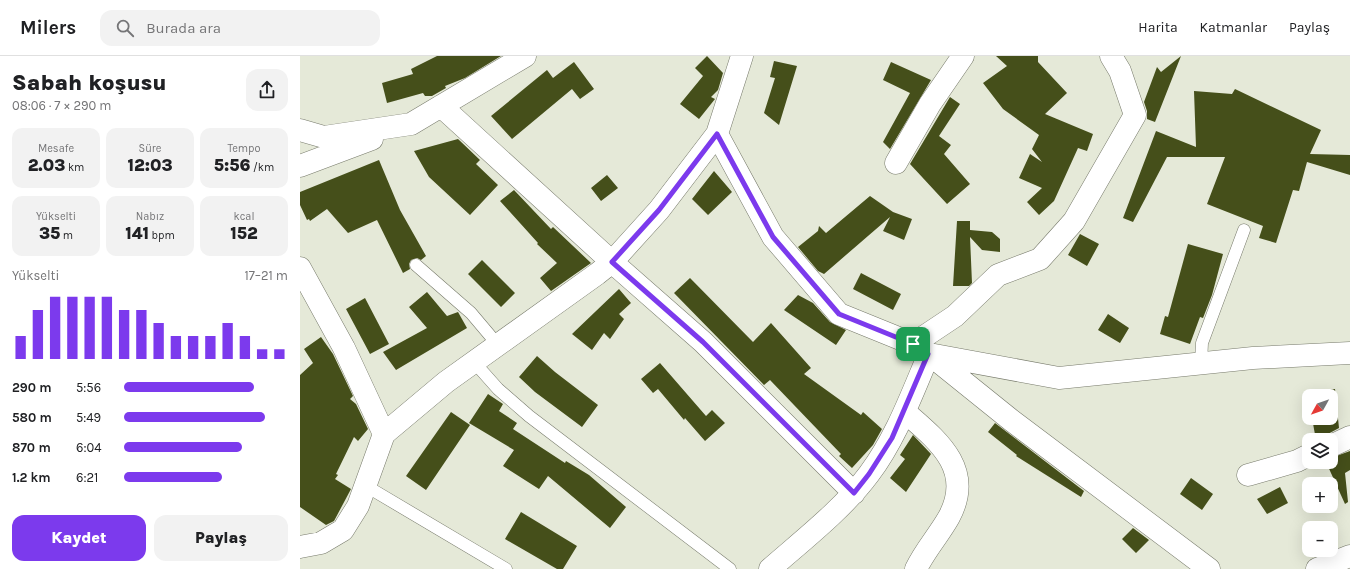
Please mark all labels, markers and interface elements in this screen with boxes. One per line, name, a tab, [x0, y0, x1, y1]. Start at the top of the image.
search box	[100, 10, 380, 46]
text: Milers	[20, 17, 76, 39]
icon: search	[114, 17, 136, 39]
text: Burada ara	[146, 19, 221, 37]
text: Harita	[1138, 19, 1178, 36]
text: Katmanlar	[1200, 19, 1267, 36]
text: Paylaş	[1289, 19, 1330, 36]
button: share	[246, 69, 288, 111]
text: Sabah koşusu	[12, 70, 167, 96]
text: 08:06 · 7 × 290 m	[12, 98, 112, 113]
text: Mesafe	[38, 142, 74, 155]
text: Süre	[139, 142, 161, 155]
text: Tempo	[227, 142, 261, 155]
text: 2.03	[28, 155, 65, 175]
text: 12:03	[127, 155, 173, 175]
text: 5:56	[214, 155, 250, 175]
text: km	[65, 161, 84, 174]
text: /km	[250, 161, 274, 174]
text: Yükselti	[36, 210, 76, 223]
text: Nabız	[136, 210, 164, 223]
text: kcal	[233, 210, 255, 223]
text: 35	[39, 223, 60, 243]
text: 141	[125, 223, 149, 243]
text: 152	[230, 223, 258, 243]
text: m	[60, 229, 73, 242]
text: bpm	[149, 229, 175, 242]
text: Yükselti	[12, 268, 59, 283]
text: 17–21 m	[244, 268, 288, 283]
pin	[896, 327, 930, 361]
icon: arrive	[902, 333, 924, 355]
text: 290 m	[12, 380, 52, 395]
text: 5:56	[76, 380, 101, 395]
north arrow	[1302, 389, 1338, 425]
map controls	[1302, 389, 1338, 557]
text: 580 m	[12, 410, 52, 425]
text: 5:49	[76, 410, 101, 425]
button: layers	[1302, 433, 1338, 469]
text: 870 m	[12, 440, 51, 455]
text: 6:04	[76, 440, 101, 455]
text: 1.2 km	[12, 470, 51, 485]
text: 6:21	[76, 470, 98, 485]
button: +	[1302, 477, 1338, 513]
button: Kaydet	[12, 515, 146, 561]
button: Paylaş	[154, 515, 288, 561]
button: −	[1302, 521, 1338, 557]

